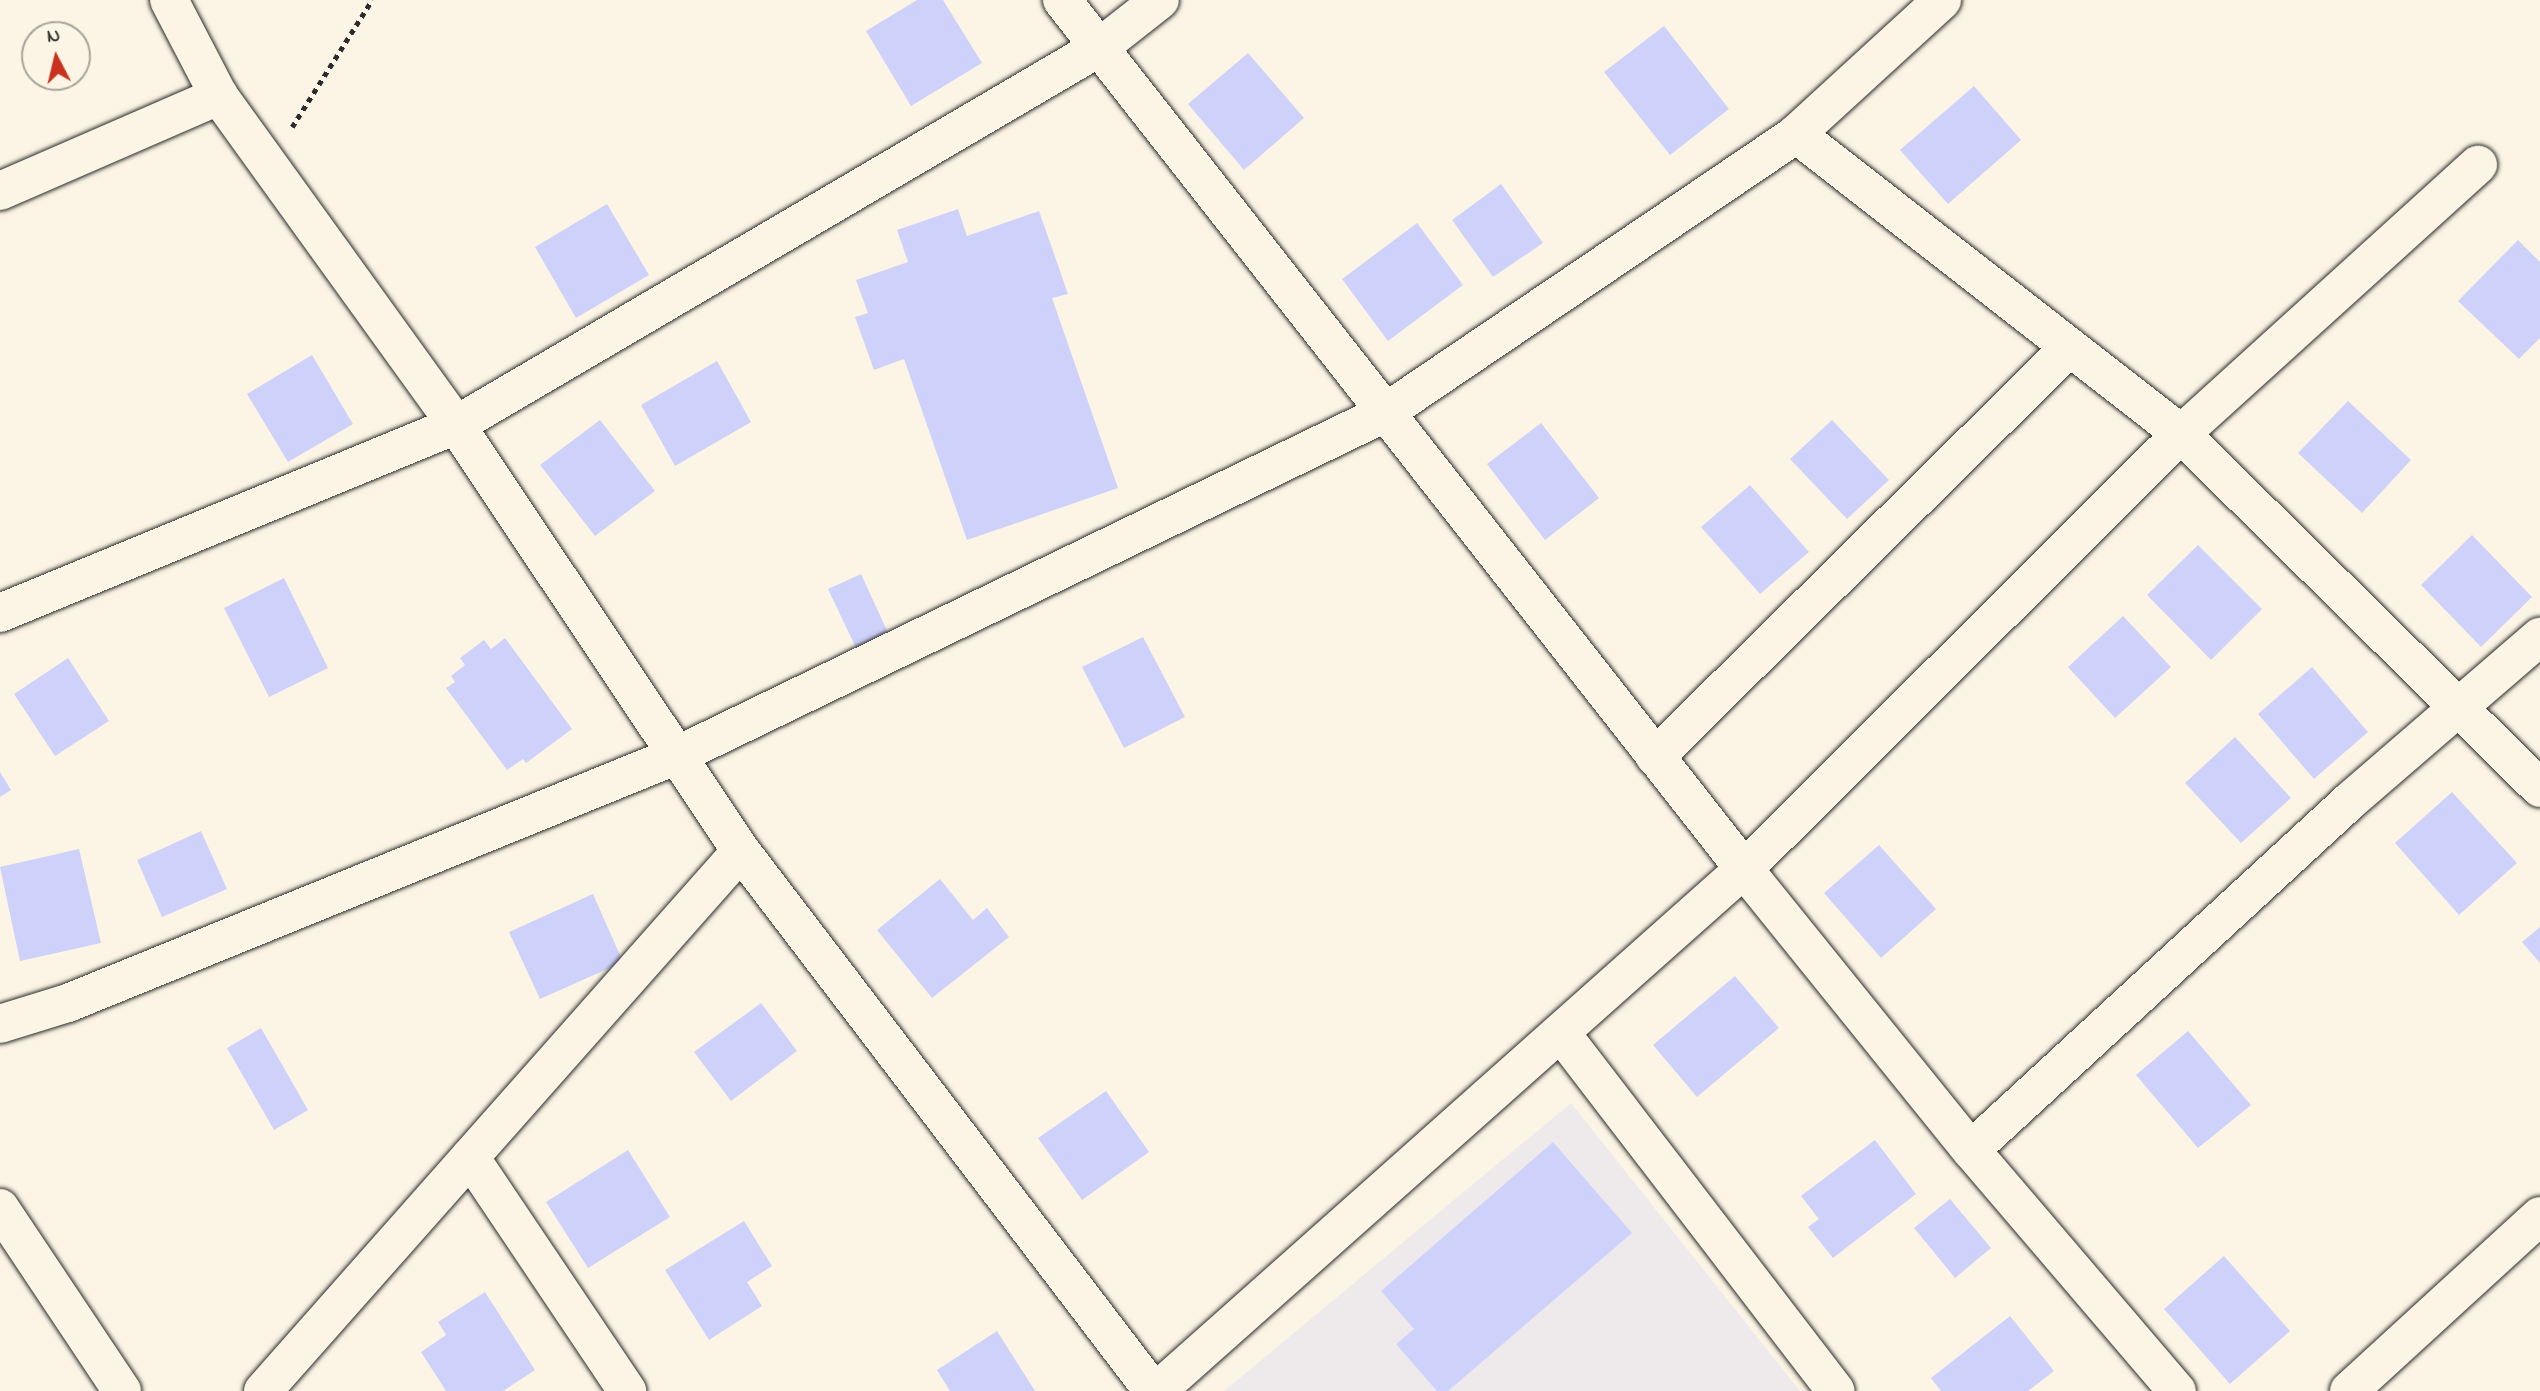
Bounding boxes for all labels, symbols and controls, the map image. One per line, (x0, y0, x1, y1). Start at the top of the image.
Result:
north arrow (21, 21, 91, 91)
text: N (46, 22, 62, 51)

